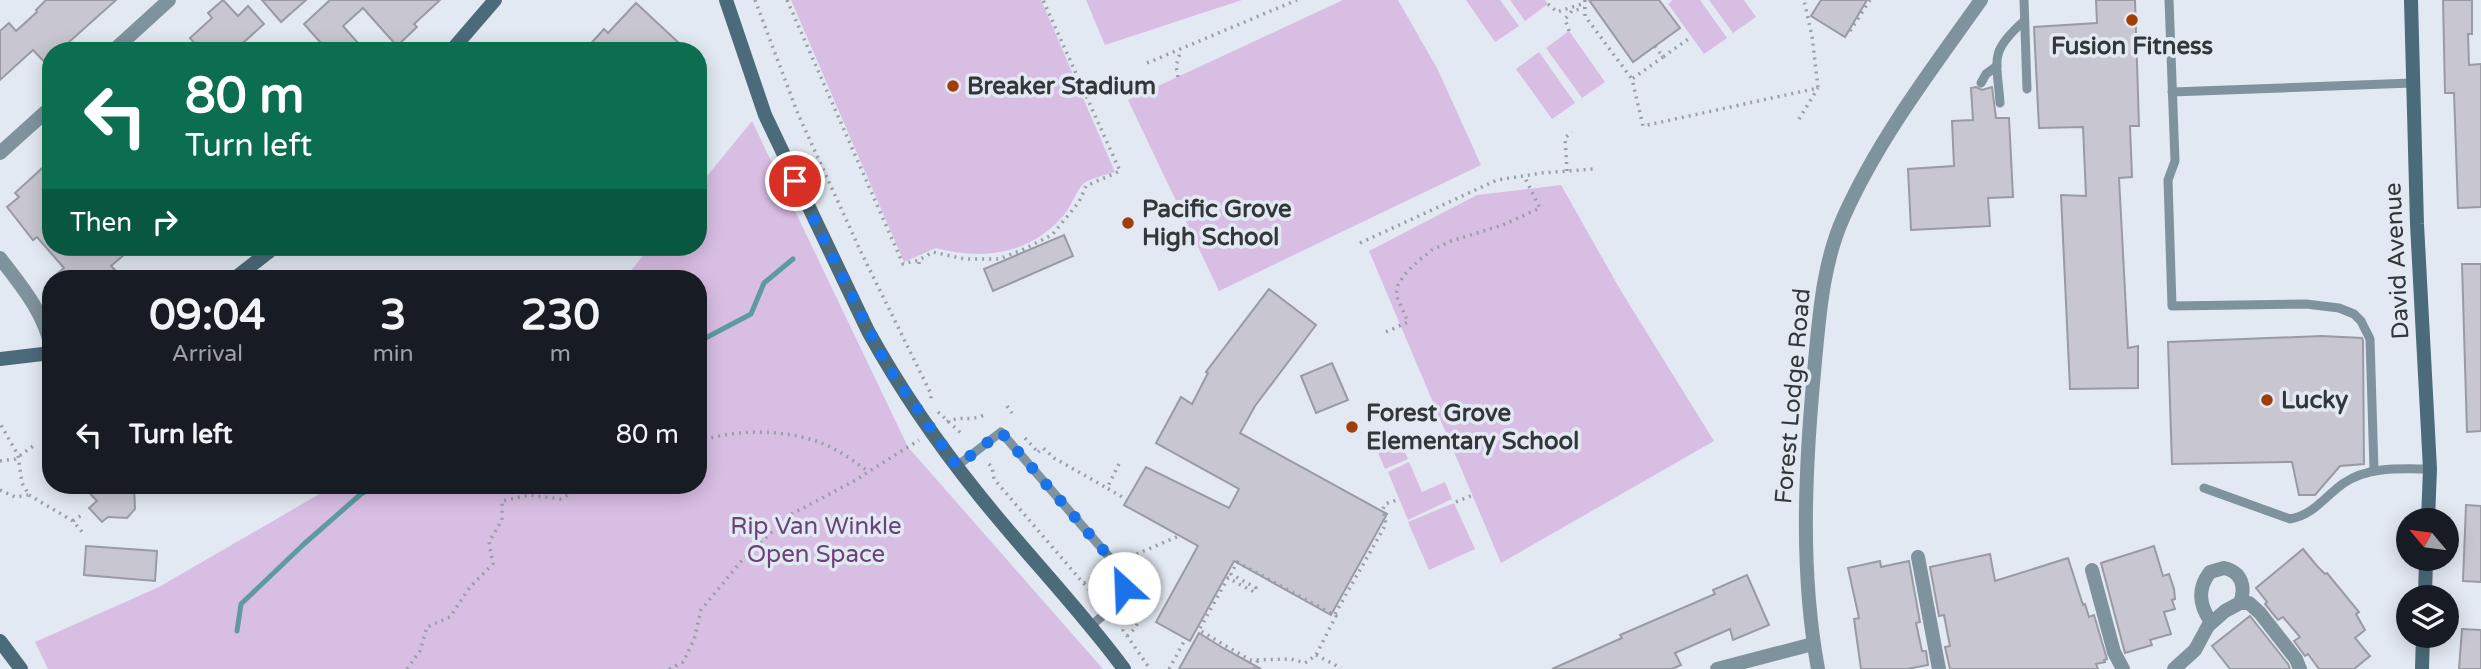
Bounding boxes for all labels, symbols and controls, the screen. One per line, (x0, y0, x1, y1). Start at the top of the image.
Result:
marker: Fusion Fitness (2124, 12, 2140, 28)
place label: Fusion Fitness (2051, 32, 2213, 61)
text: 80 m (185, 67, 304, 126)
icon: left (70, 70, 161, 161)
place label: Breaker Stadium (967, 72, 1156, 101)
marker: Breaker Stadium (945, 78, 961, 94)
text: Turn left (185, 127, 312, 165)
pin (765, 151, 825, 211)
icon: arrive (776, 162, 814, 200)
street label: David Avenue (2378, 182, 2416, 340)
place label: Pacific Grove High School (1142, 195, 1292, 252)
icon: right (146, 203, 184, 241)
text: Then (70, 207, 132, 238)
marker: Pacific Grove High School (1120, 215, 1136, 231)
street label: Forest Lodge Road (1769, 287, 1817, 505)
text: 09:04 (149, 290, 266, 341)
text: 3 (380, 290, 406, 341)
text: 230 (521, 290, 600, 341)
text: Arrival (172, 340, 243, 368)
text: min (373, 340, 414, 368)
text: m (550, 340, 571, 368)
place label: Lucky (2281, 386, 2348, 415)
marker: Lucky (2259, 392, 2275, 408)
place label: Forest Grove Elementary School (1366, 399, 1579, 456)
icon: left (70, 416, 108, 454)
text: Turn left (129, 419, 232, 450)
text: 80 m (616, 419, 679, 450)
marker: Forest Grove Elementary School (1344, 419, 1360, 435)
north arrow (2396, 508, 2459, 570)
map controls (2396, 508, 2459, 648)
park label: Rip Van Winkle Open Space (730, 512, 902, 569)
position arrow (1087, 551, 1161, 625)
button: layers (2396, 585, 2459, 648)

